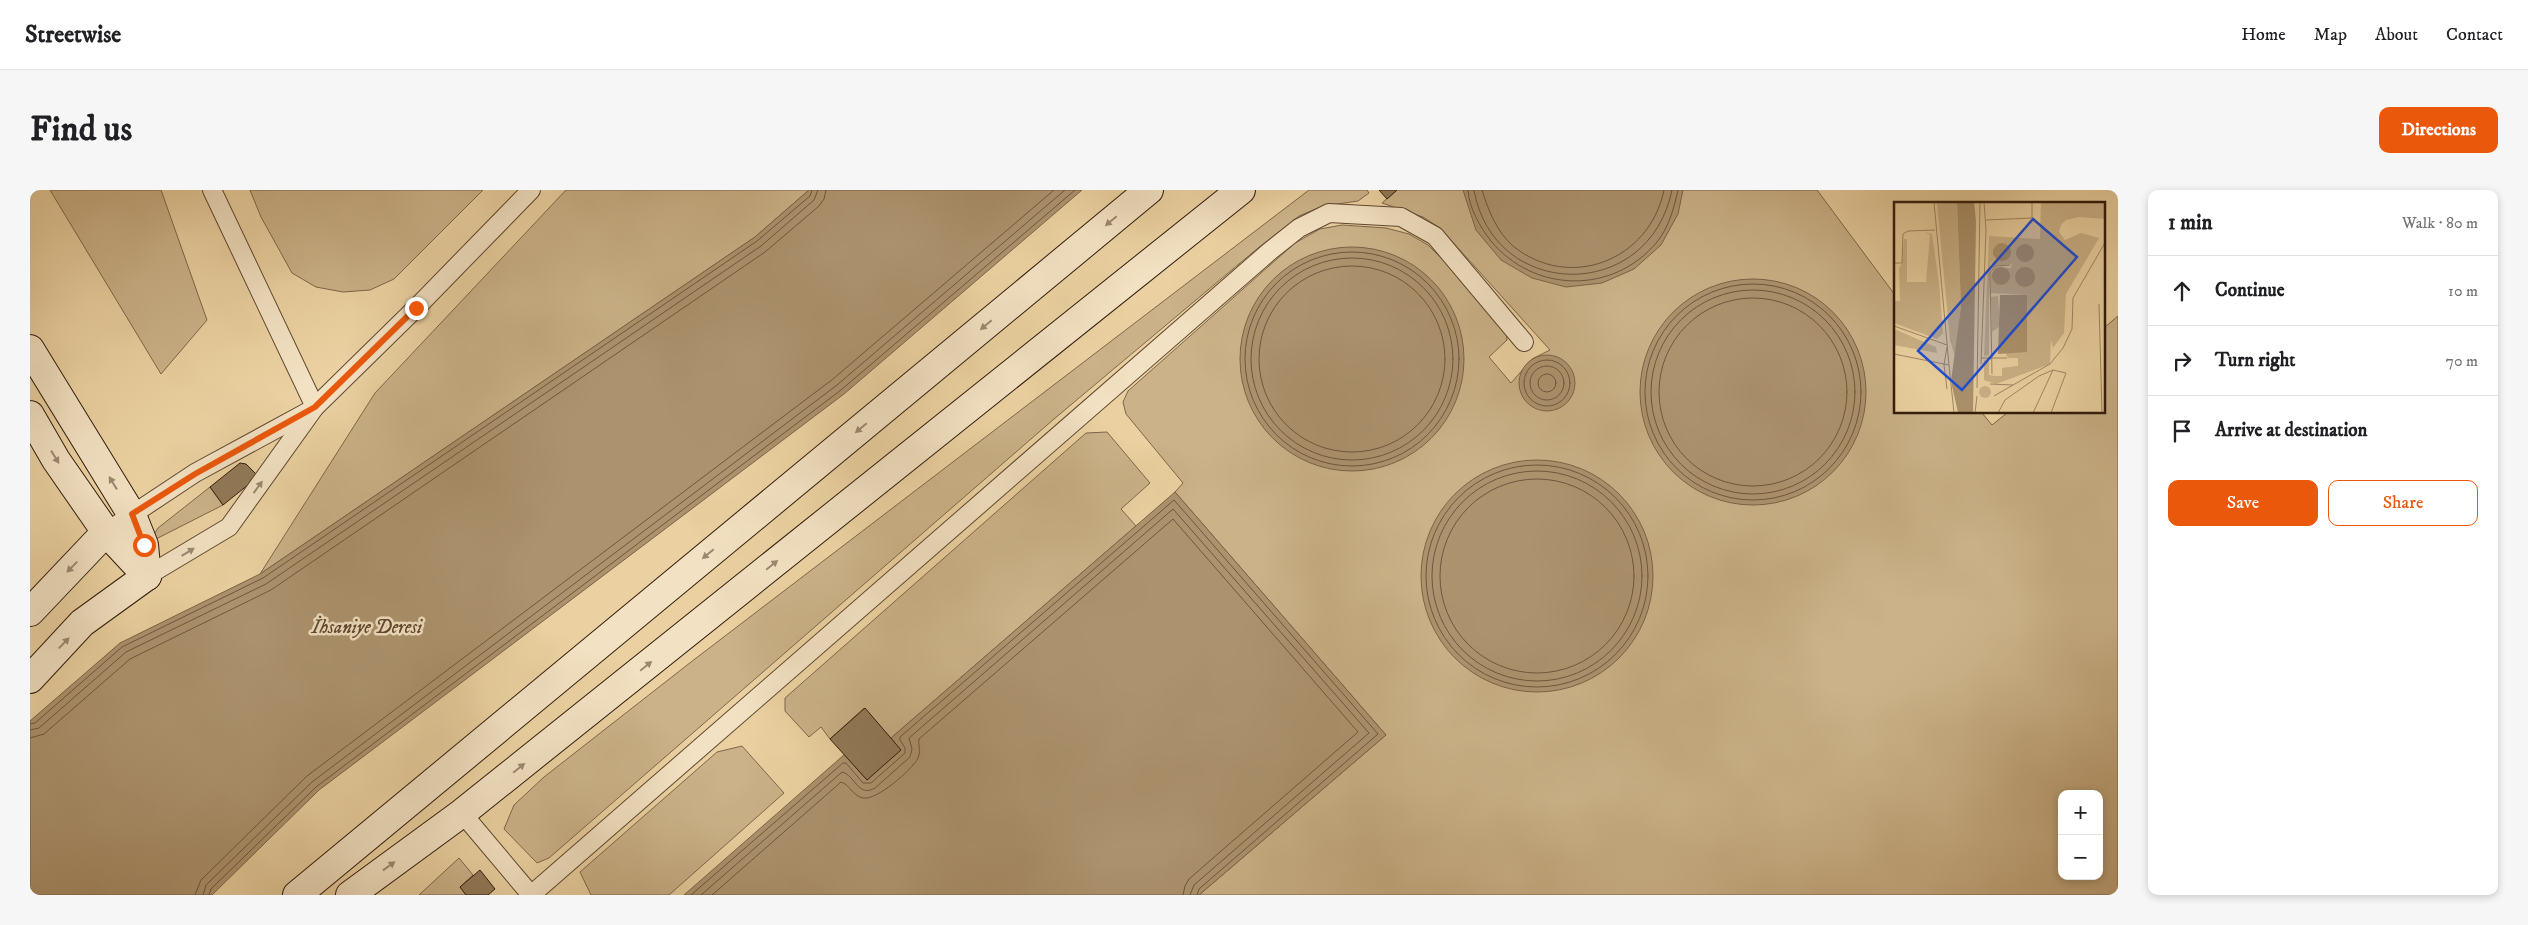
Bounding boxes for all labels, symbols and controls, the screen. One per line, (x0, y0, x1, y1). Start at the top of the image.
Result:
text: Streetwise (25, 20, 121, 50)
text: Home (2241, 24, 2286, 46)
text: Map (2314, 24, 2347, 46)
text: About (2375, 24, 2418, 46)
text: Contact (2446, 24, 2503, 46)
button: Directions (2379, 107, 2498, 153)
text: Find us (30, 108, 132, 152)
inset map (1894, 202, 2106, 414)
text: 1 min (2168, 210, 2212, 236)
text: Walk · 80 m (2402, 213, 2478, 233)
one-way arrow (1106, 215, 1118, 227)
icon: ahead (2168, 277, 2196, 305)
text: Continue (2215, 279, 2285, 302)
text: 10 m (2448, 281, 2478, 301)
route end (405, 297, 428, 320)
one-way arrow (980, 319, 993, 330)
icon: right (2168, 347, 2196, 375)
text: Turn right (2215, 349, 2295, 372)
text: 70 m (2446, 351, 2478, 371)
icon: arrive (2168, 417, 2196, 445)
text: Arrive at destination (2215, 419, 2367, 442)
one-way arrow (855, 422, 867, 434)
one-way arrow (50, 451, 59, 464)
one-way arrow (108, 477, 117, 490)
button: Save (2168, 480, 2318, 526)
button: Share (2328, 480, 2478, 526)
one-way arrow (252, 481, 263, 494)
route start (133, 534, 156, 557)
one-way arrow (181, 547, 194, 556)
one-way arrow (702, 548, 715, 559)
one-way arrow (766, 559, 779, 570)
one-way arrow (66, 561, 78, 573)
water label: İhsaniye Deresi (311, 615, 423, 639)
one-way arrow (58, 638, 70, 650)
one-way arrow (639, 661, 652, 672)
one-way arrow (512, 762, 525, 773)
map controls (2058, 790, 2103, 880)
button: + (2058, 790, 2103, 835)
button: − (2058, 835, 2103, 880)
one-way arrow (383, 861, 396, 871)

